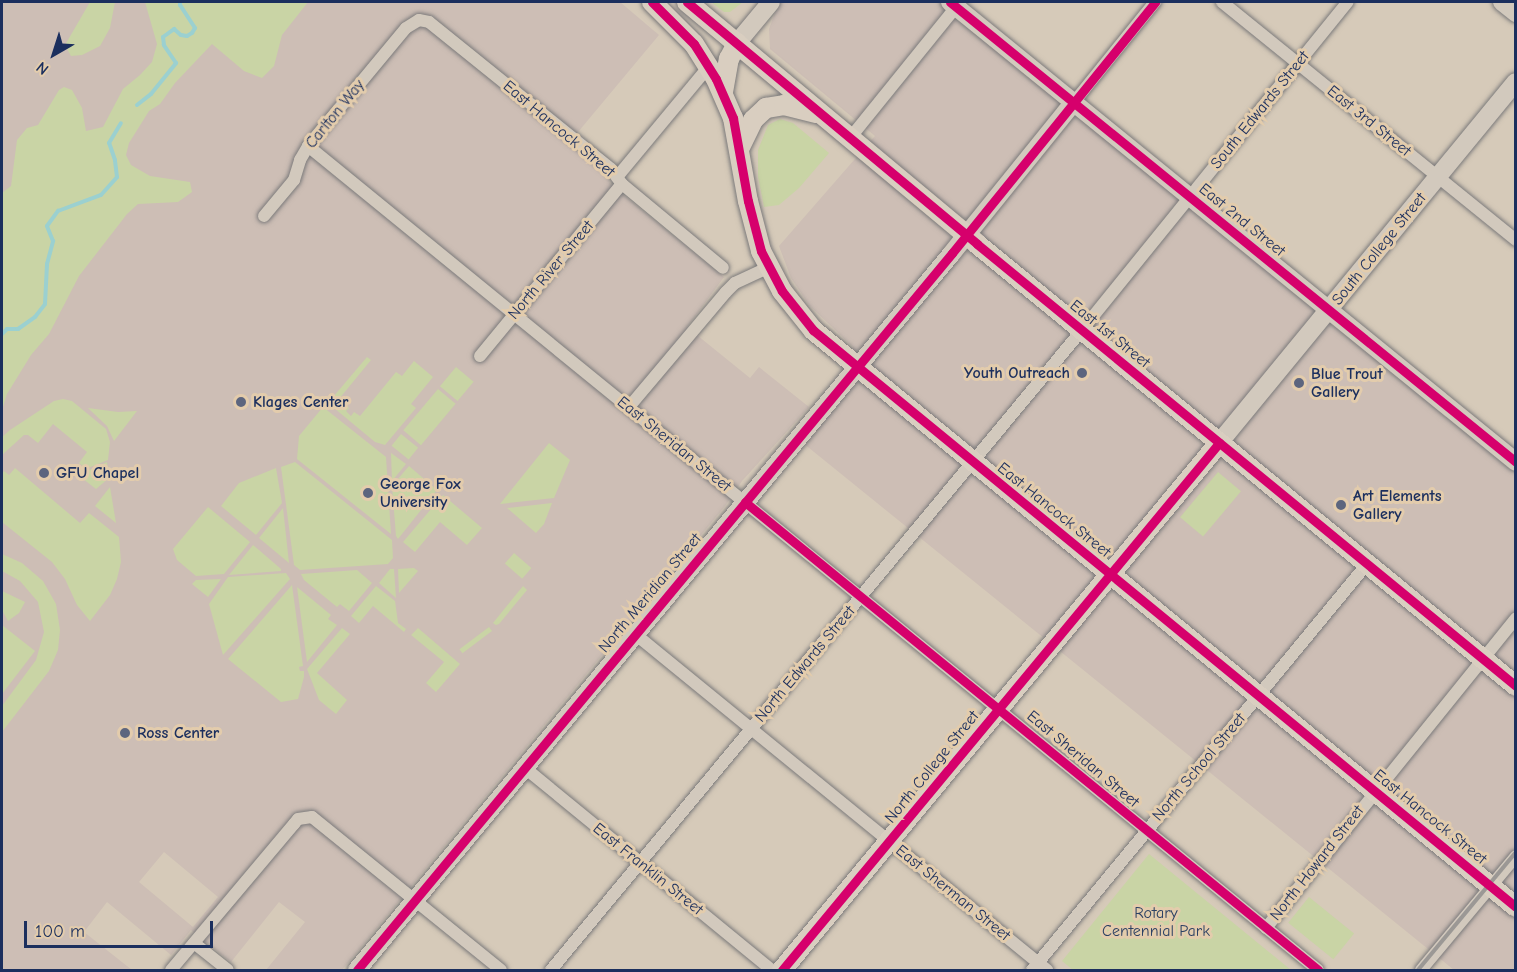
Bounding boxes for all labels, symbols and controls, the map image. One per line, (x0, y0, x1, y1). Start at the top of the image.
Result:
north arrow (24, 24, 84, 84)
street label: South Edwards Street (1207, 47, 1313, 173)
text: N (33, 58, 52, 78)
street label: Carlton Way (301, 76, 369, 152)
street label: East Hancock Street (499, 77, 619, 181)
street label: East 3rd Street (1323, 81, 1415, 161)
street label: East 2nd Street (1195, 179, 1289, 261)
street label: South College Street (1328, 189, 1430, 309)
street label: North River Street (504, 217, 598, 323)
street label: East 1st Street (1066, 296, 1154, 372)
place label: Youth Outreach (964, 363, 1070, 383)
place label: Blue Trout Gallery (1311, 364, 1383, 402)
marker: Youth Outreach (1075, 366, 1089, 380)
marker: Blue Trout Gallery (1292, 376, 1306, 390)
place label: Klages Center (253, 392, 348, 412)
street label: East Sheridan Street (613, 392, 735, 496)
marker: Klages Center (234, 395, 248, 409)
street label: East Hancock Street (993, 458, 1115, 562)
place label: GFU Chapel (56, 463, 139, 483)
marker: GFU Chapel (37, 466, 51, 480)
place label: George Fox University (380, 474, 461, 512)
marker: George Fox University (361, 486, 375, 500)
place label: Art Elements Gallery (1353, 486, 1442, 524)
marker: Art Elements Gallery (1334, 498, 1348, 512)
street label: North Meridian Street (594, 529, 706, 657)
street label: North Edwards Street (751, 602, 859, 726)
street label: East Sheridan Street (1023, 706, 1143, 812)
street label: North College Street (881, 707, 983, 827)
street label: North School Street (1148, 709, 1250, 825)
place label: Ross Center (137, 723, 219, 743)
marker: Ross Center (118, 726, 132, 740)
street label: East Hancock Street (1369, 765, 1491, 869)
street label: North Howard Street (1266, 802, 1368, 924)
street label: East Franklin Street (589, 819, 707, 919)
street label: East Sherman Street (892, 841, 1014, 945)
park label: Rotary Centennial Park (1102, 903, 1210, 941)
scale bar (27, 909, 216, 947)
text: 100 m (35, 921, 85, 942)

